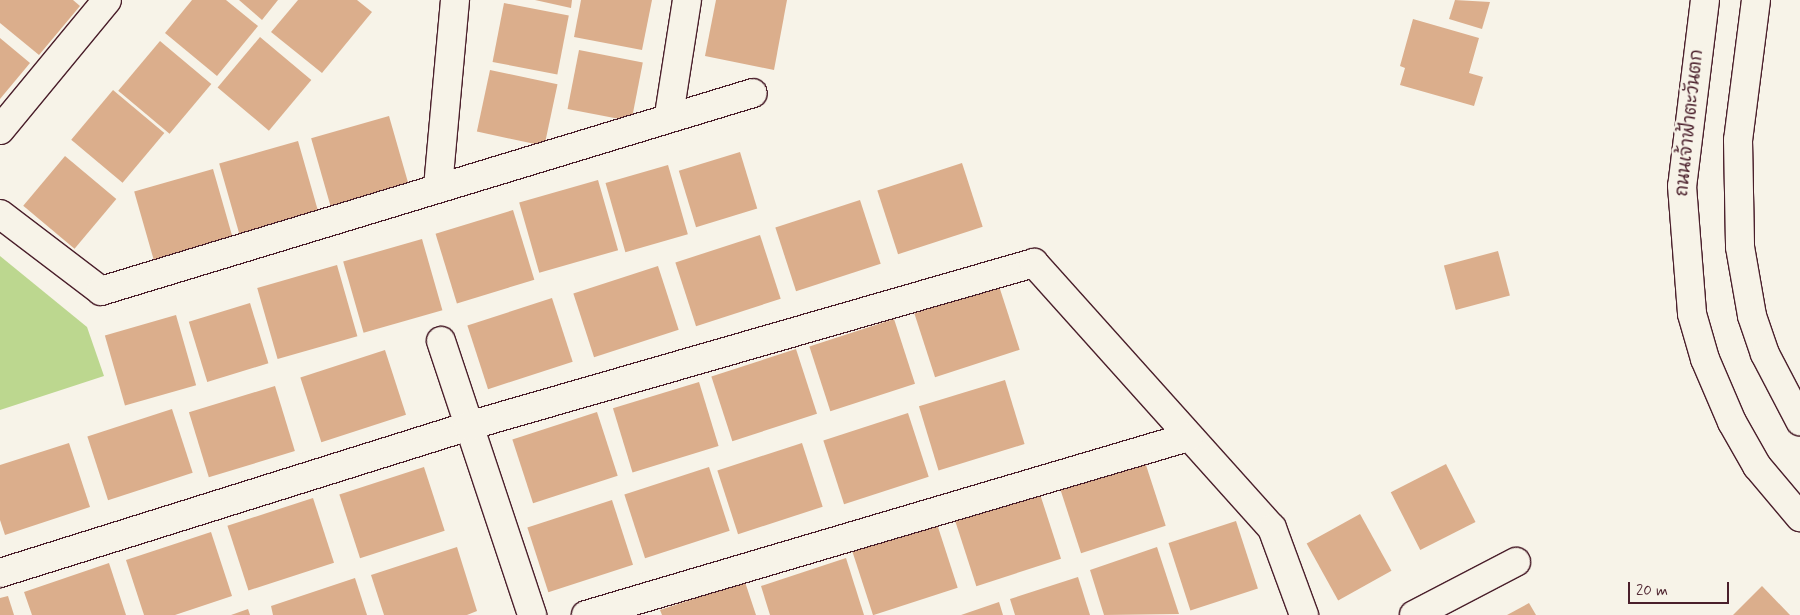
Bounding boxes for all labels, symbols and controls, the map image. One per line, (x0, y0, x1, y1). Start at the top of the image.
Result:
street label: ถนนเจ้าฟ้าตะวันตก (1672, 48, 1708, 198)
scale bar (1630, 572, 1731, 604)
text: 20 m (1636, 581, 1668, 601)

